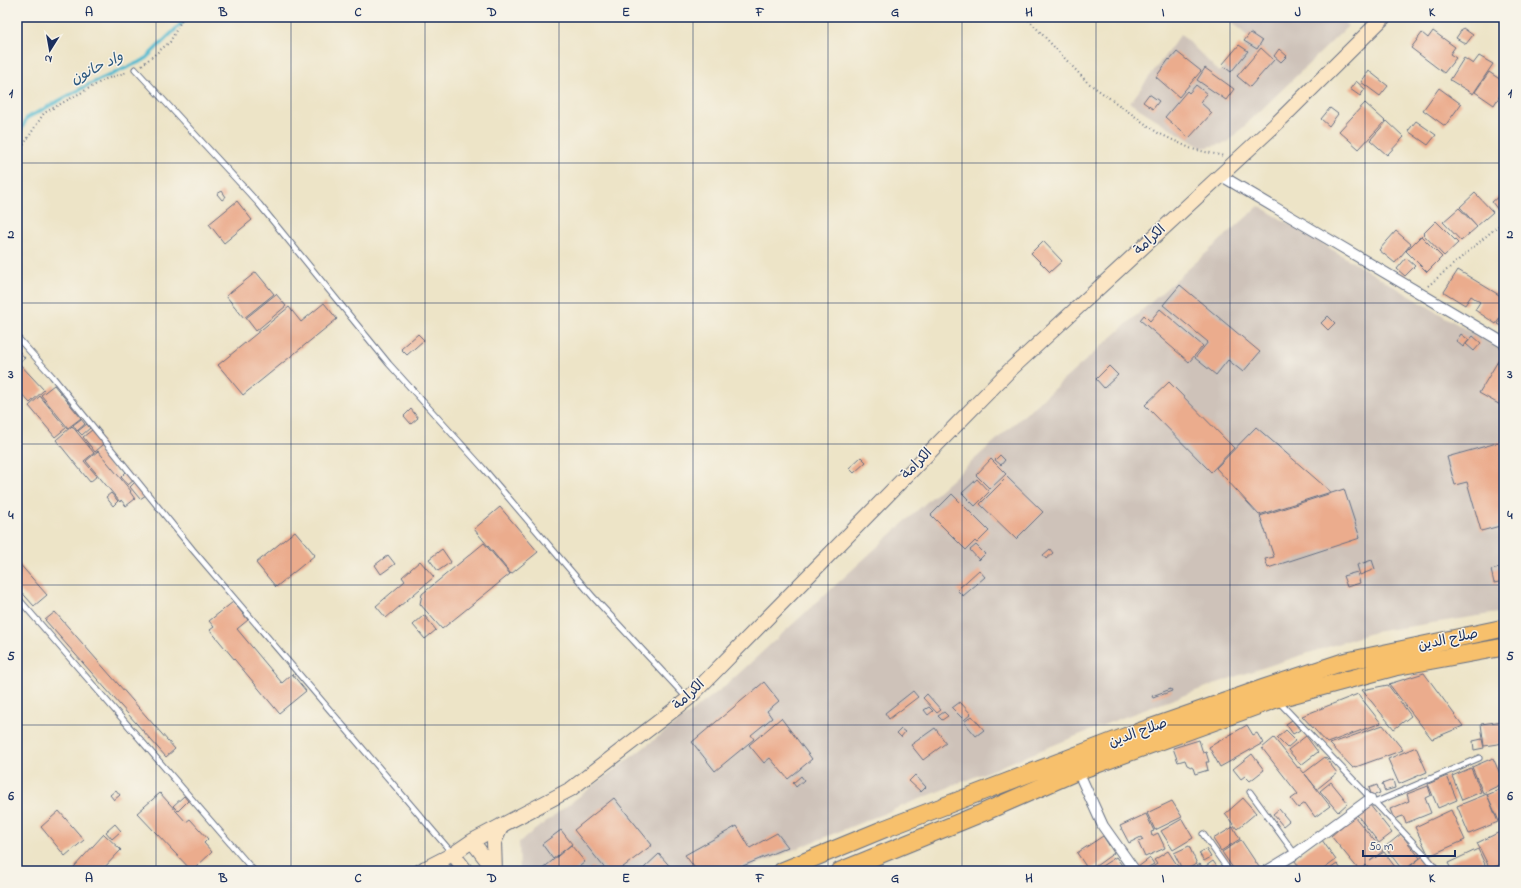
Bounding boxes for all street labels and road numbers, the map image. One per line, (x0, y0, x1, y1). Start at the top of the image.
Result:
street label: الكرامة (1129, 220, 1171, 260)
street label: الكرامة (897, 443, 937, 485)
street label: صلاح الدين (1416, 623, 1480, 657)
street label: الكرامة (668, 675, 710, 715)
street label: صلاح الدين (1106, 713, 1170, 753)

